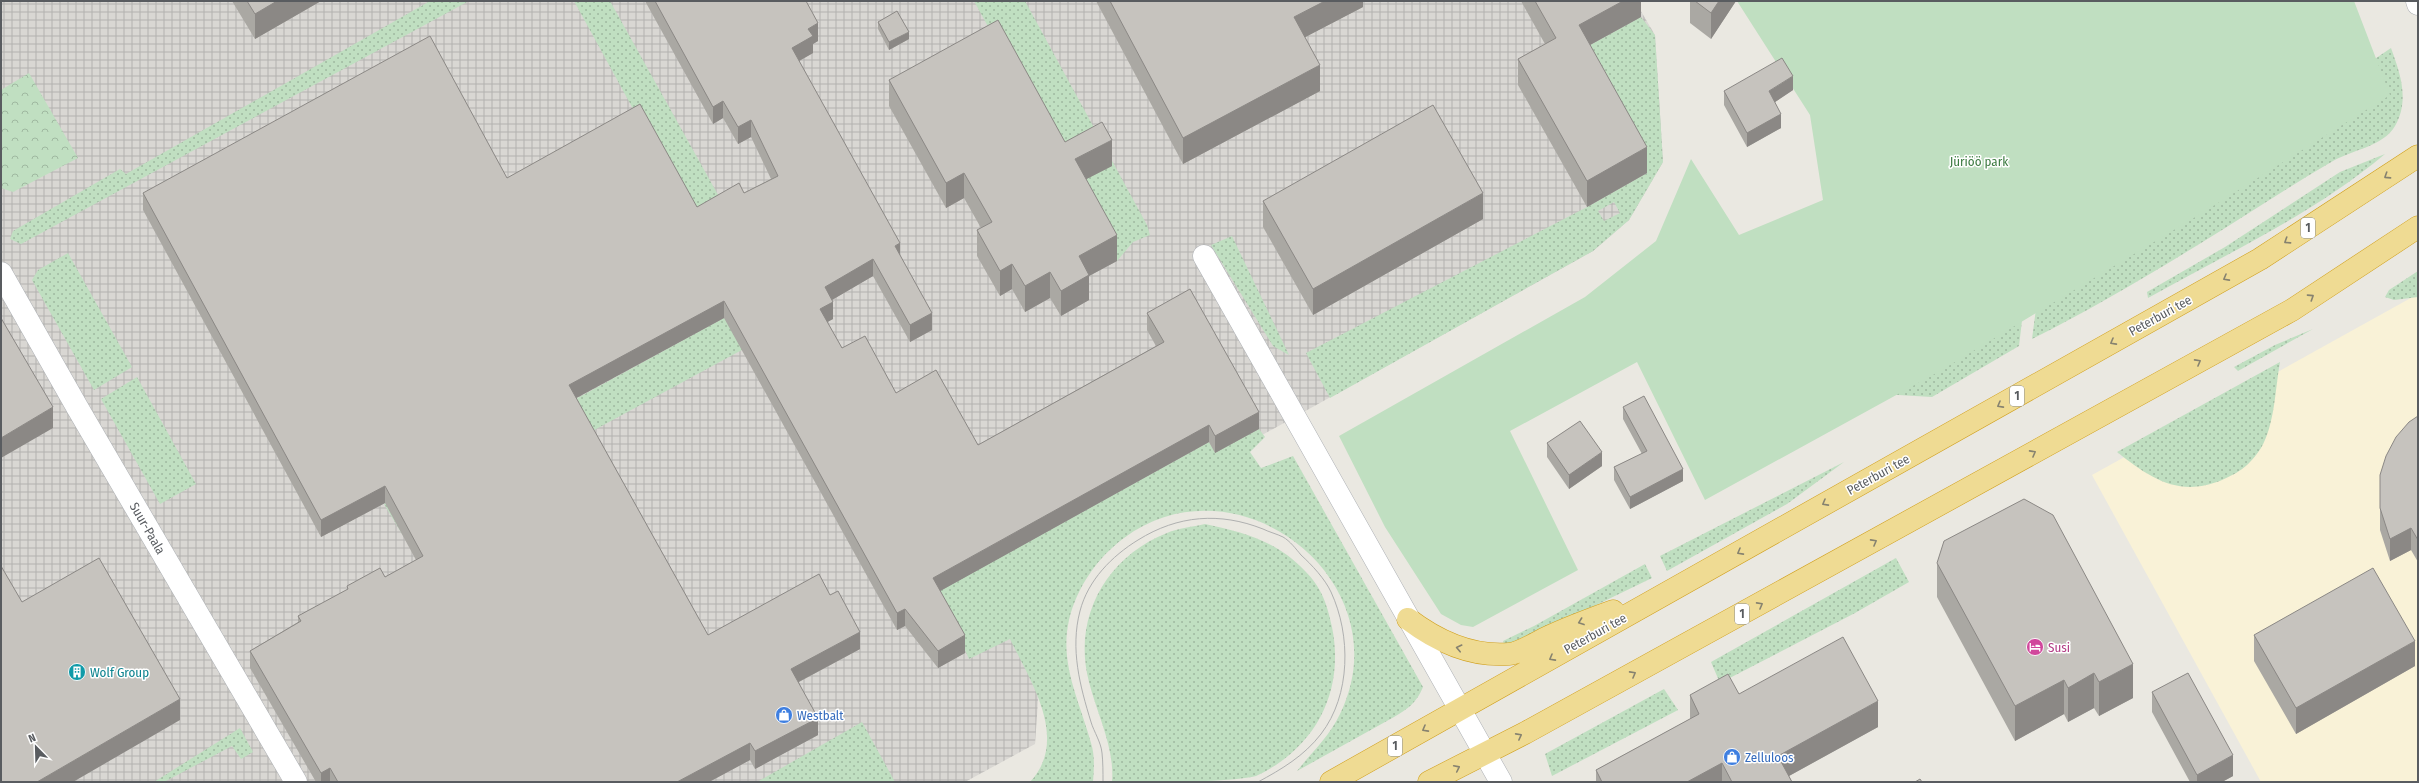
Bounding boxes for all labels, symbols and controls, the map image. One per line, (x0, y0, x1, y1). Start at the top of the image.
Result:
park label: Jüriöö park (1950, 154, 2009, 169)
one-way arrow (2384, 172, 2391, 179)
road number: 1 (2301, 218, 2315, 238)
one-way arrow (2284, 236, 2291, 244)
one-way arrow (2223, 273, 2230, 280)
street label: Peterburi tee (2126, 292, 2194, 339)
one-way arrow (2307, 294, 2314, 302)
one-way arrow (2110, 337, 2117, 344)
one-way arrow (2194, 360, 2201, 367)
road number: 1 (2010, 386, 2024, 406)
one-way arrow (1997, 401, 2004, 408)
street label: Peterburi tee (1844, 451, 1912, 498)
one-way arrow (2029, 451, 2036, 458)
one-way arrow (1822, 499, 1829, 506)
street label: Suur-Paala (127, 500, 168, 557)
one-way arrow (1869, 539, 1877, 547)
one-way arrow (1736, 547, 1744, 554)
one-way arrow (1755, 602, 1763, 609)
road number: 1 (1735, 604, 1749, 624)
street label: Peterburi tee (1561, 610, 1629, 657)
one-way arrow (1578, 618, 1585, 626)
hotel icon: Susi (2025, 637, 2045, 657)
place label: Susi (2048, 640, 2070, 655)
one-way arrow (1456, 644, 1462, 652)
one-way arrow (1549, 653, 1556, 660)
building icon: Wolf Group (67, 662, 87, 682)
place label: Wolf Group (90, 665, 149, 680)
one-way arrow (1629, 671, 1636, 678)
shop icon: Westbalt (774, 705, 794, 725)
place label: Westbalt (797, 708, 844, 723)
one-way arrow (1422, 725, 1429, 732)
north arrow (16, 727, 56, 767)
text: N (27, 731, 38, 746)
one-way arrow (1515, 734, 1522, 741)
road number: 1 (1388, 736, 1402, 756)
shop icon: Zelluloos (1722, 747, 1742, 767)
place label: Zelluloos (1745, 750, 1794, 765)
one-way arrow (1453, 765, 1460, 773)

